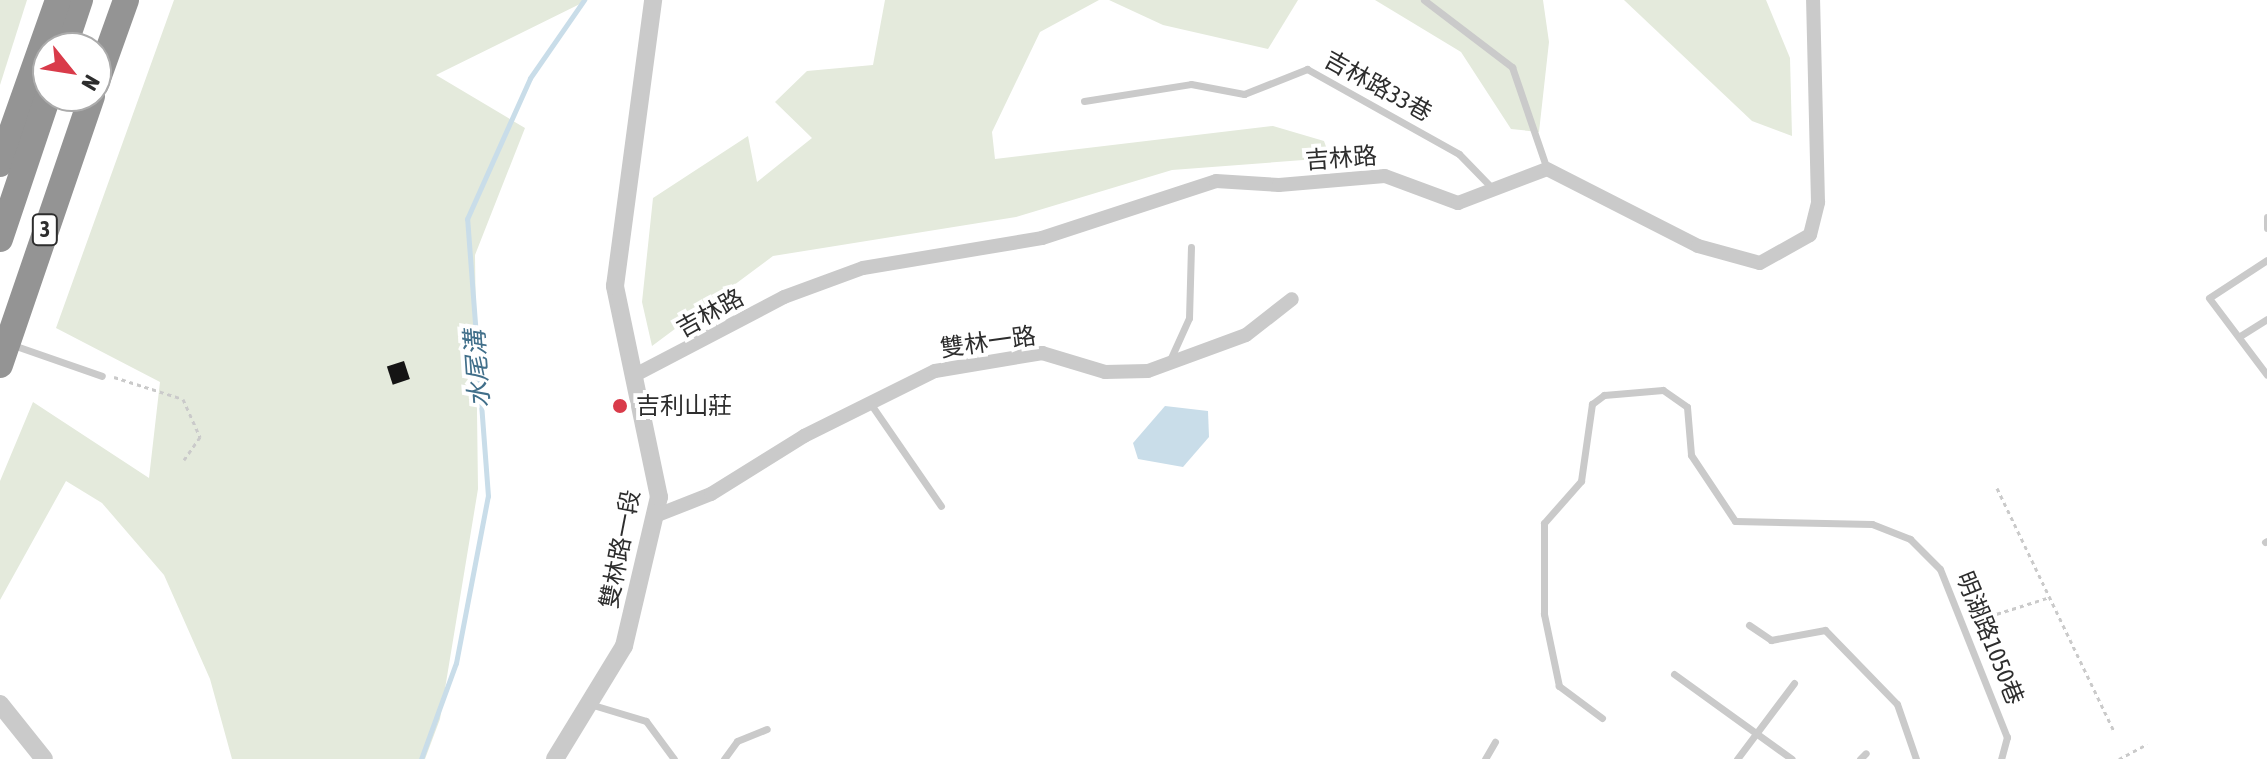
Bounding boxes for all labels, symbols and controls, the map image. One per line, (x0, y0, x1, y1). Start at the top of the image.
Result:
north arrow (32, 32, 112, 112)
street label: 吉林路33巷 (1319, 45, 1437, 127)
text: N (77, 71, 106, 95)
street label: 吉林路 (1304, 141, 1378, 175)
road number: 3 (31, 212, 59, 248)
street label: 吉林路 (672, 283, 748, 343)
street label: 雙林一路 (938, 321, 1038, 363)
water label: 水尾溝 (460, 329, 496, 409)
place label: 吉利山莊 (636, 392, 732, 420)
marker: 吉利山莊 (611, 397, 629, 415)
street label: 雙林路一段 (594, 487, 646, 611)
street label: 明湖路1050巷 (1950, 567, 2030, 709)

